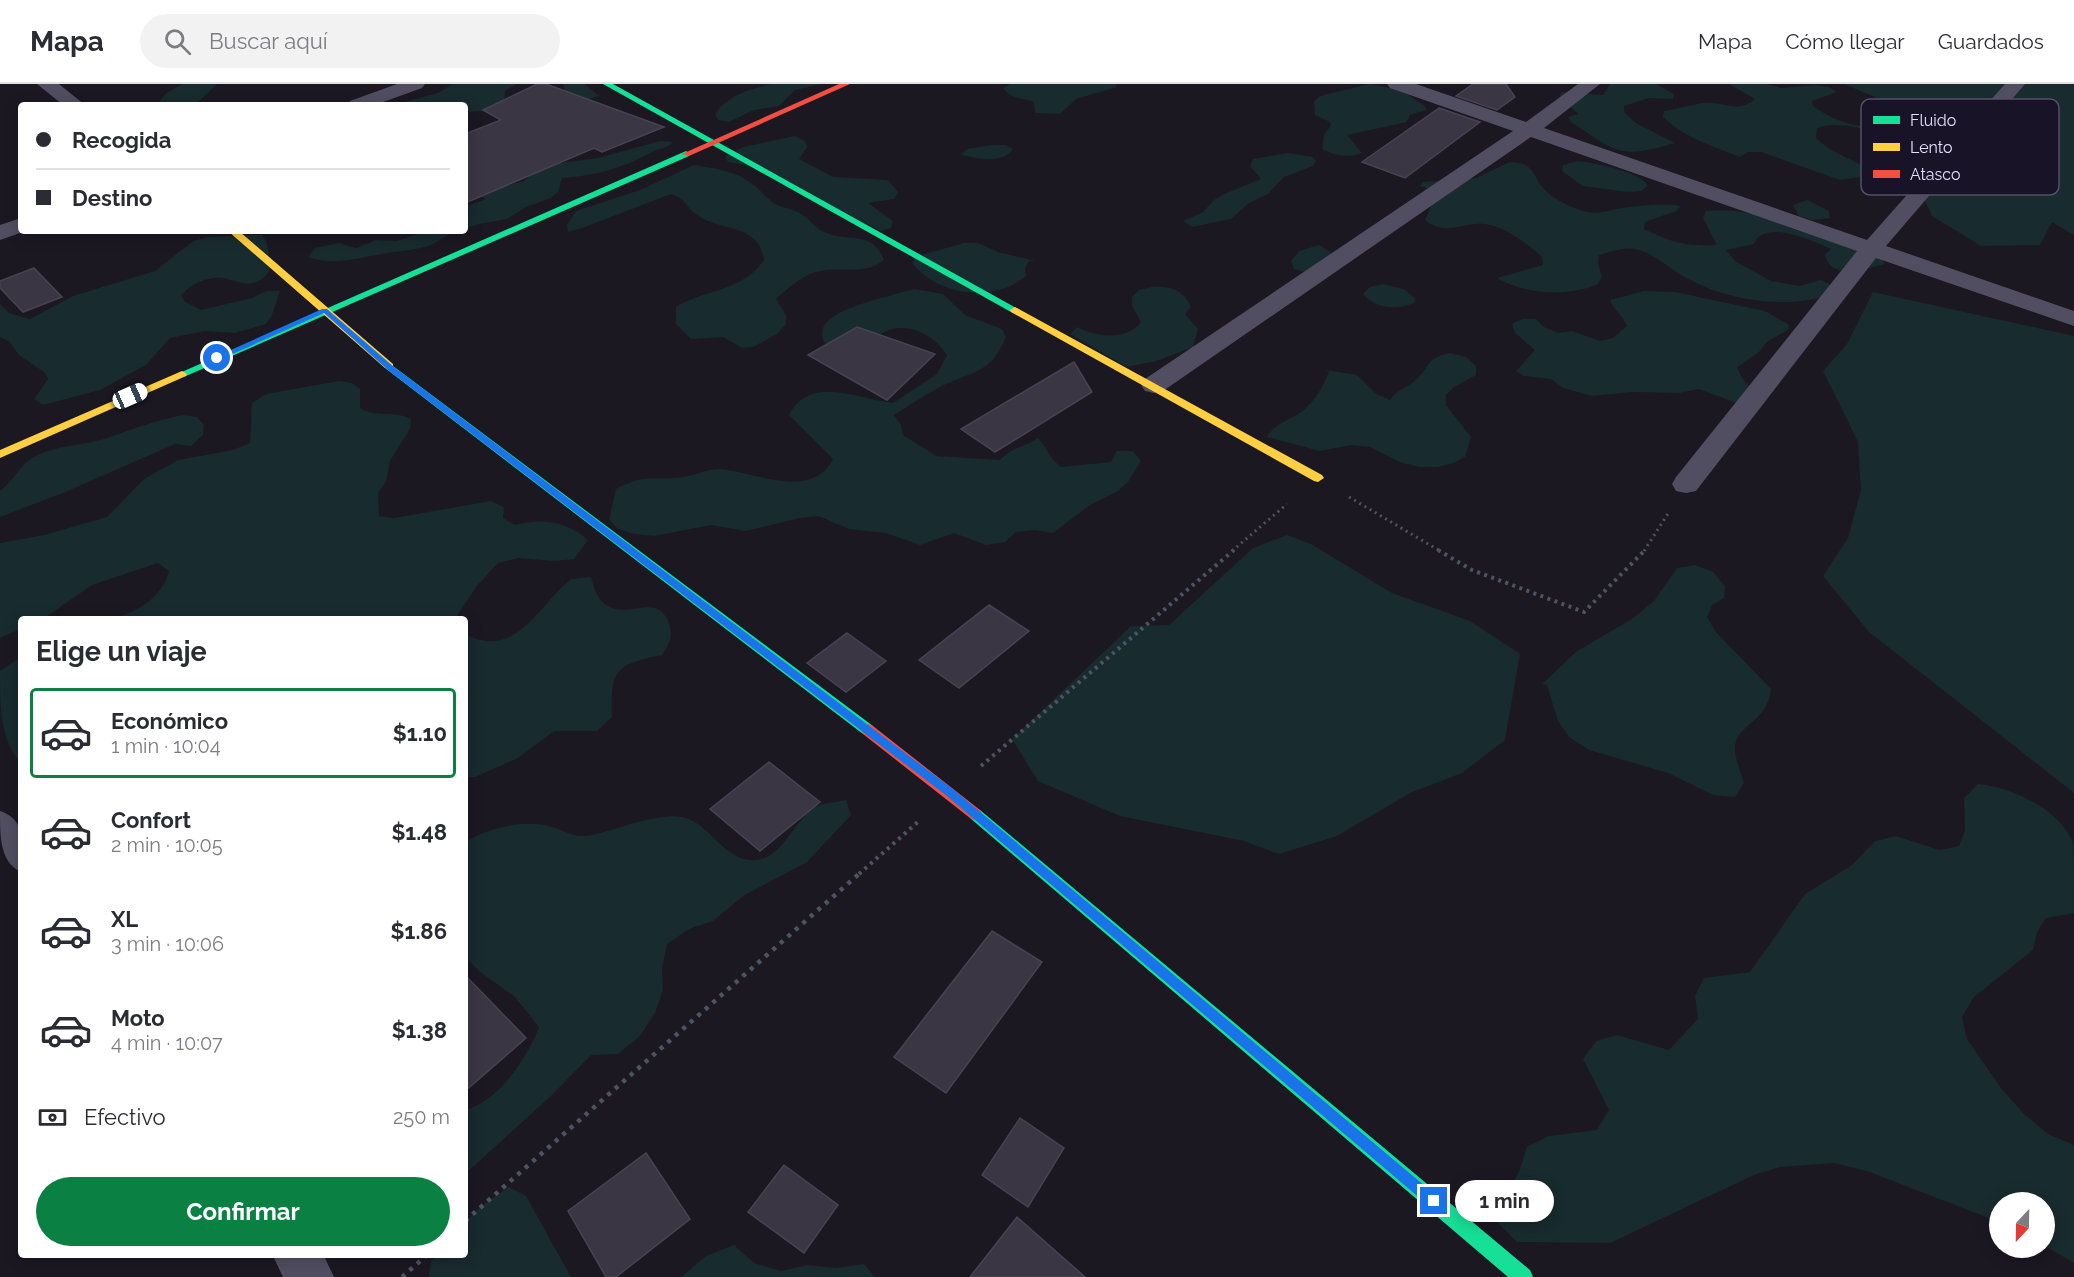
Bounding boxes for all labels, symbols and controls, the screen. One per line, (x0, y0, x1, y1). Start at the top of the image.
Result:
search box (140, 14, 560, 68)
text: Mapa (30, 25, 104, 58)
icon: search (161, 25, 194, 58)
text: Buscar aquí (209, 28, 328, 54)
text: Mapa (1698, 29, 1752, 54)
text: Cómo llegar (1785, 29, 1905, 54)
text: Guardados (1938, 29, 2044, 54)
legend (1861, 99, 2059, 195)
text: Fluido (1910, 111, 1956, 130)
text: Recogida (72, 127, 171, 153)
text: Lento (1910, 138, 1953, 157)
text: Atasco (1910, 165, 1961, 184)
text: Destino (72, 185, 152, 211)
route start (203, 344, 230, 371)
car (110, 380, 150, 412)
text: Elige un viaje (36, 636, 207, 667)
icon: car (39, 706, 93, 760)
text: Económico (111, 708, 228, 734)
text: $1.10 (393, 720, 447, 746)
text: 1 min · 10:04 (111, 734, 221, 758)
icon: car (39, 805, 93, 859)
text: Confort (111, 807, 191, 833)
text: $1.48 (391, 819, 447, 845)
text: 2 min · 10:05 (111, 833, 223, 857)
icon: car (39, 904, 93, 958)
text: XL (111, 906, 138, 932)
text: $1.86 (391, 918, 447, 944)
text: 3 min · 10:06 (111, 932, 224, 956)
icon: car (39, 1003, 93, 1057)
text: Moto (111, 1005, 165, 1031)
text: $1.38 (392, 1017, 447, 1043)
text: 4 min · 10:07 (111, 1031, 223, 1055)
icon: cash (36, 1101, 69, 1134)
text: Efectivo (84, 1104, 166, 1130)
text: 250 m (393, 1105, 450, 1129)
button: Confirmar (36, 1177, 450, 1246)
callout: 1 min (1455, 1180, 1554, 1222)
route end (1420, 1187, 1447, 1214)
text: 1 min (1479, 1189, 1530, 1213)
north arrow (1989, 1192, 2055, 1258)
map controls (1989, 1192, 2055, 1258)

